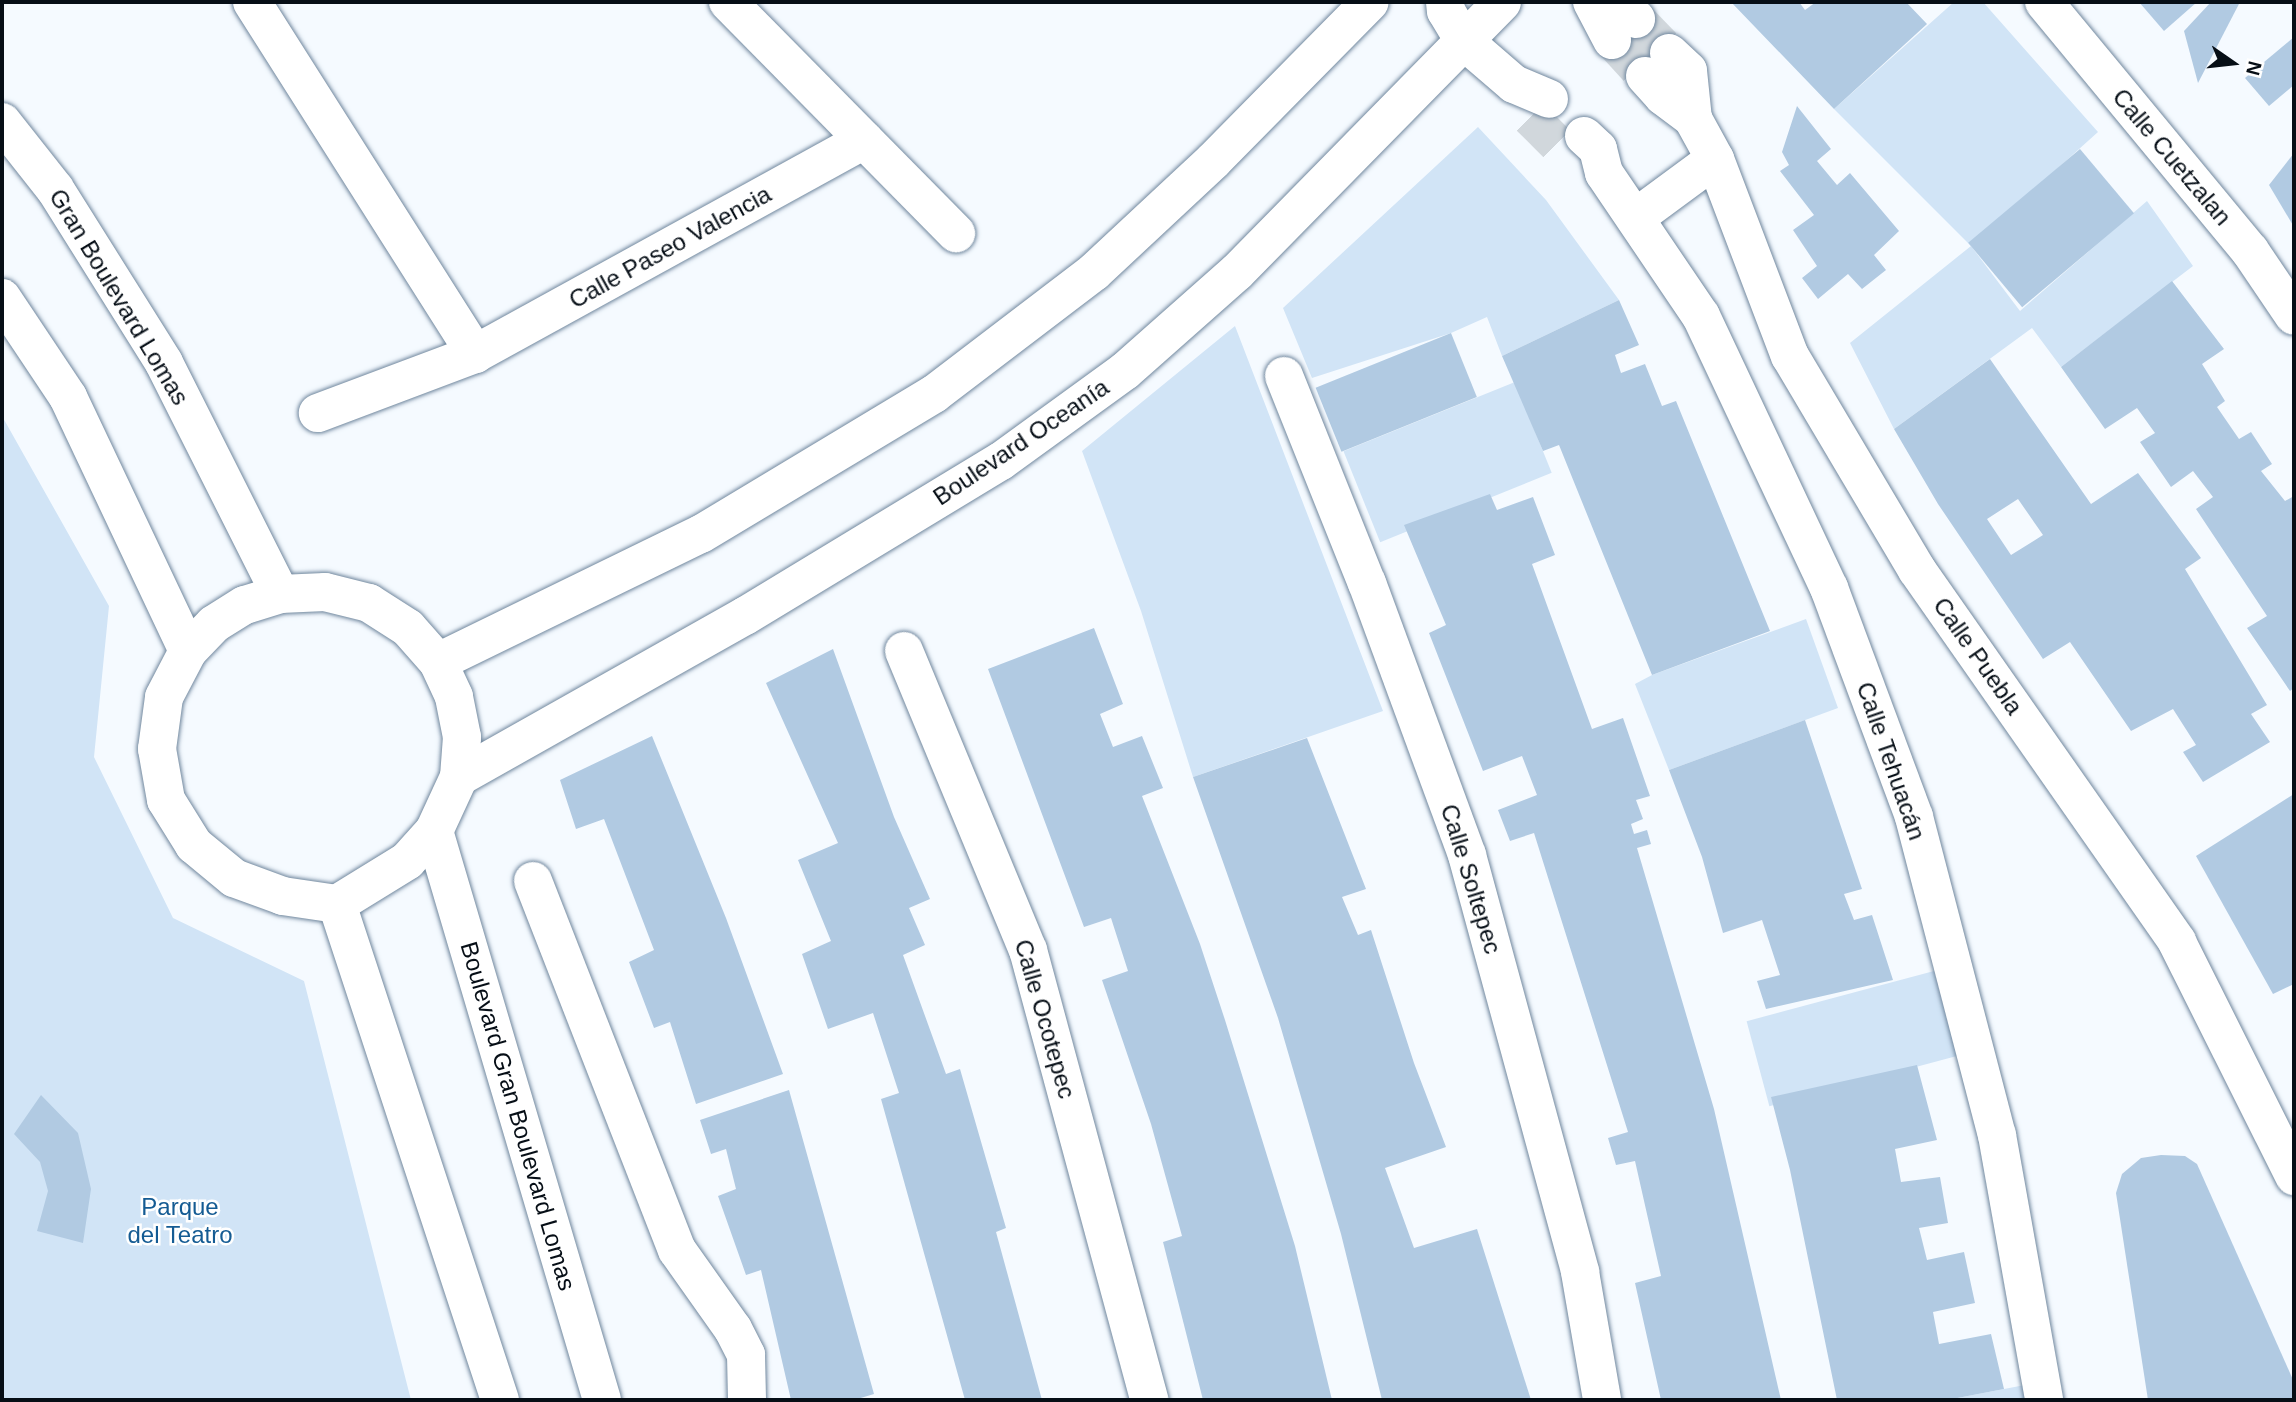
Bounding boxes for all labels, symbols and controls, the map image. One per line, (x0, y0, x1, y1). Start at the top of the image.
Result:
north arrow (2198, 28, 2268, 98)
text: N (2242, 59, 2266, 77)
street label: Calle Cuetzalan (2107, 83, 2237, 231)
street label: Calle Paseo Valencia (564, 180, 776, 314)
street label: Gran Boulevard Lomas (43, 184, 195, 410)
street label: Boulevard Oceanía (928, 373, 1114, 511)
street label: Calle Puebla (1927, 592, 2029, 720)
street label: Calle Tehuacán (1850, 678, 1932, 844)
street label: Calle Soltepec (1435, 801, 1507, 957)
street label: Calle Ocotepec (1009, 936, 1081, 1102)
street label: Boulevard Gran Boulevard Lomas (454, 938, 582, 1294)
park label: Parque del Teatro (127, 1193, 233, 1249)

